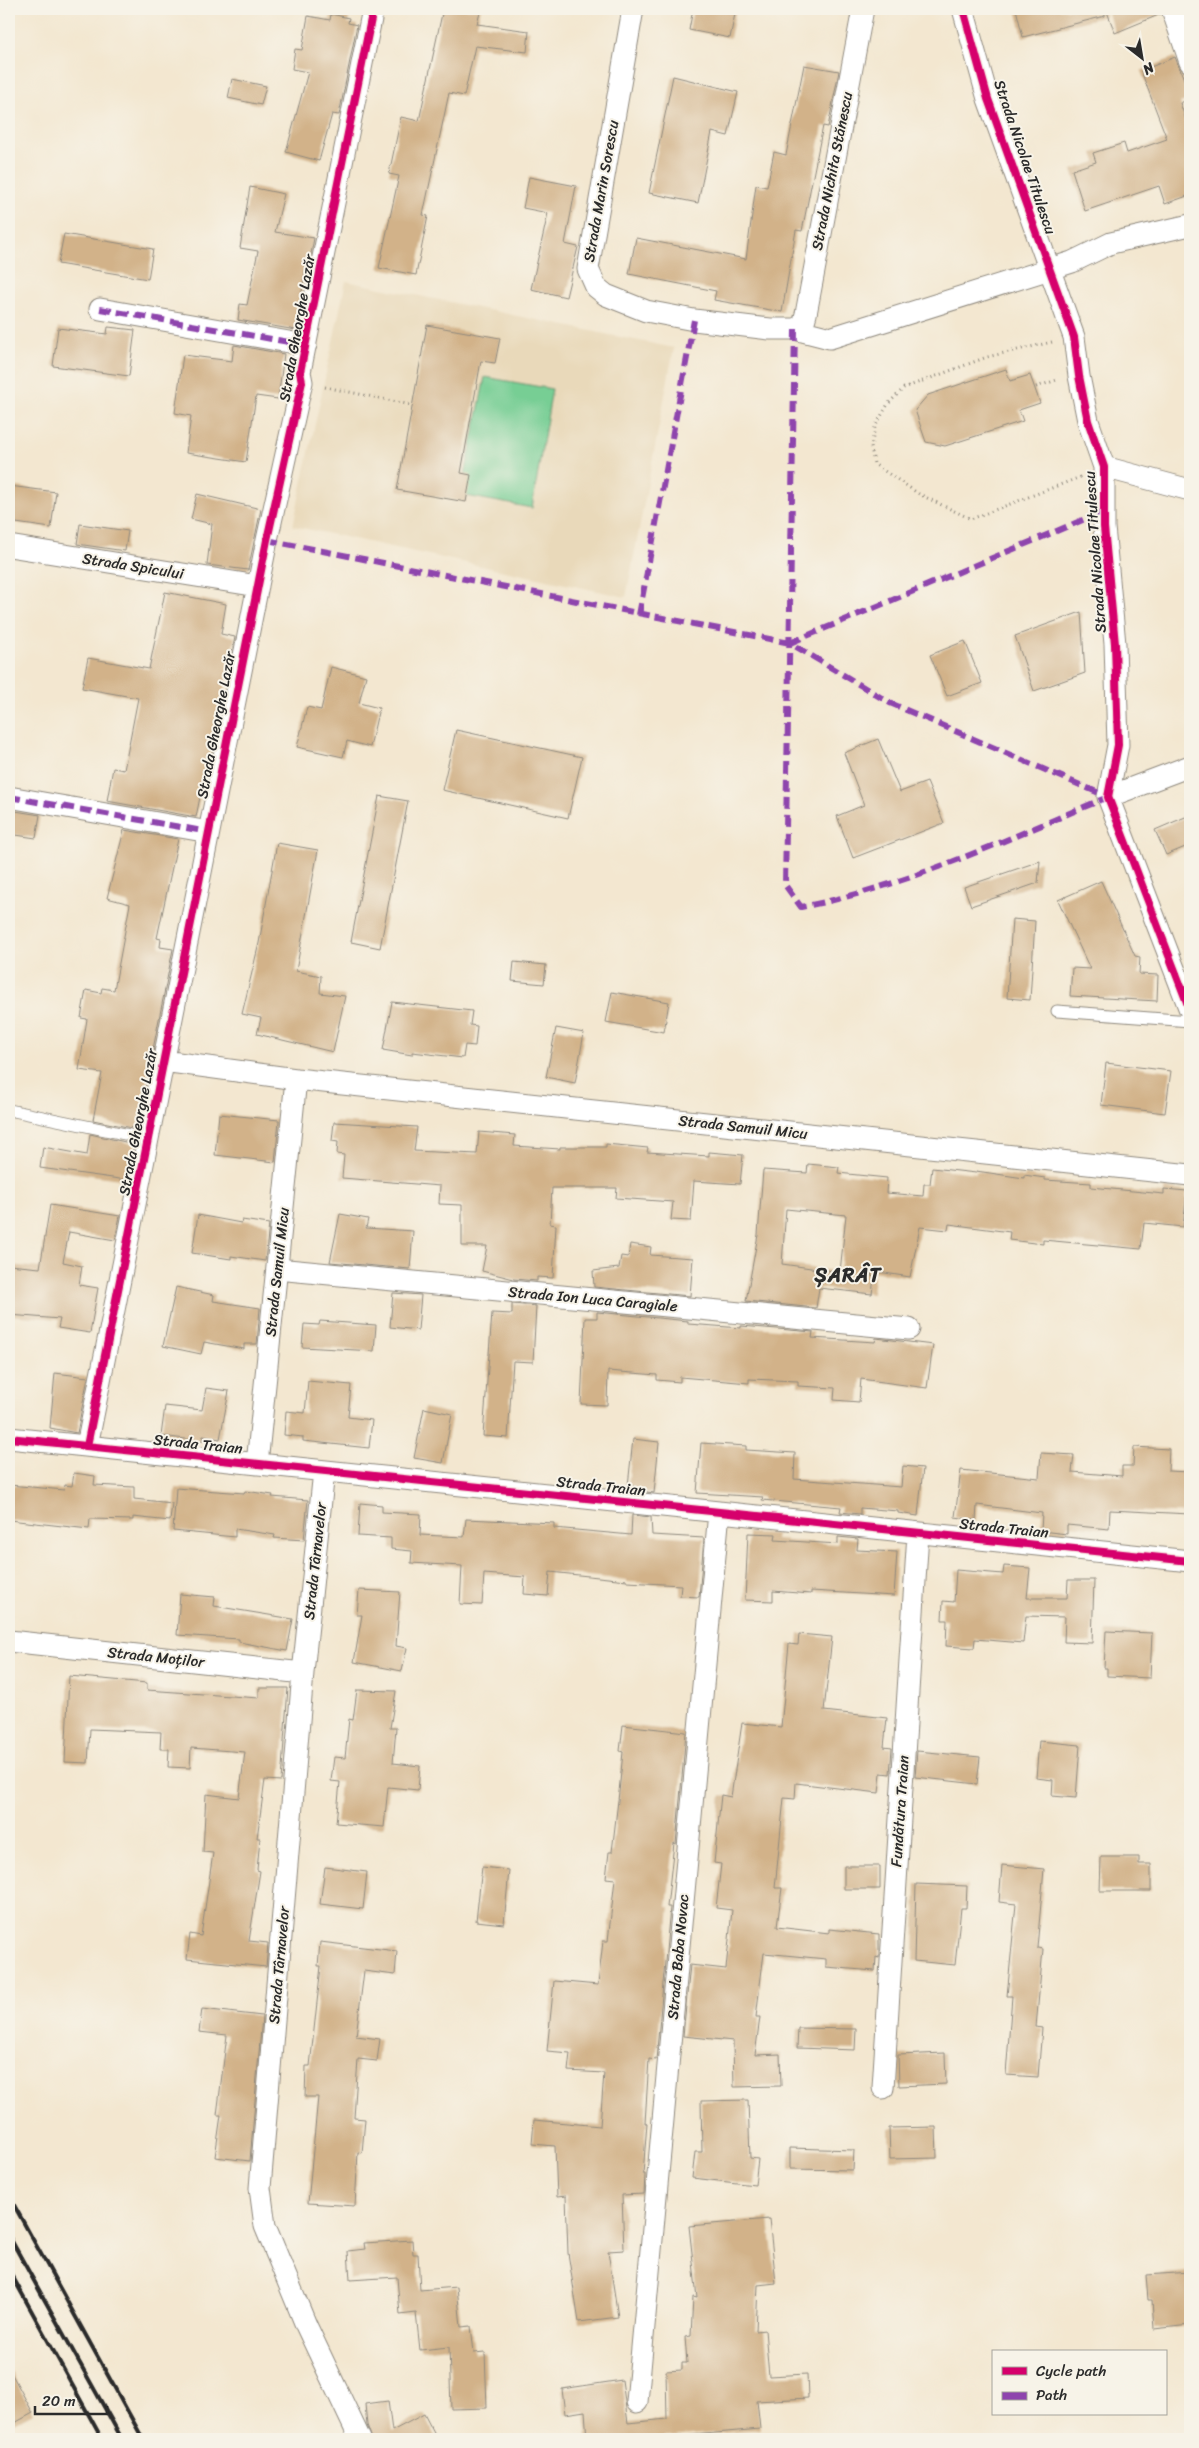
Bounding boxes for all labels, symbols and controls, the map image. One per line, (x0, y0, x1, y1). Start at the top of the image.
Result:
north arrow (1116, 32, 1166, 82)
text: N (1138, 55, 1160, 82)
street label: Strada Nicolae Titulescu (986, 76, 1064, 238)
street label: Strada Nichita Stănescu (804, 90, 860, 252)
street label: Strada Marin Sorescu (576, 118, 626, 264)
street label: Strada Gheorghe Lazăr (271, 251, 323, 404)
street label: Strada Nicolae Titulescu (1076, 470, 1114, 634)
street label: Strada Spicului (80, 545, 186, 587)
street label: Strada Gheorghe Lazăr (189, 648, 243, 801)
street label: Strada Gheorghe Lazăr (111, 1045, 165, 1198)
street label: Strada Samuil Micu (677, 1107, 809, 1147)
street label: Strada Samuil Micu (257, 1206, 297, 1338)
district label: ȘARÂT (813, 1258, 882, 1293)
street label: Strada Ion Luca Caragiale (507, 1279, 679, 1319)
street label: Strada Traian (152, 1426, 244, 1462)
street label: Strada Traian (555, 1468, 647, 1504)
street label: Strada Târnavelor (296, 1500, 334, 1621)
street label: Strada Traian (958, 1510, 1050, 1546)
street label: Strada Moților (106, 1639, 207, 1675)
street label: Fundătura Traian (883, 1754, 917, 1868)
street label: Strada Baba Novac (660, 1893, 696, 2021)
street label: Strada Târnavelor (261, 1904, 297, 2025)
legend (992, 2350, 1166, 2416)
text: Cycle path (1036, 2358, 1107, 2384)
text: Path (1036, 2382, 1067, 2408)
scale bar (35, 2383, 108, 2415)
text: 20 m (42, 2388, 76, 2414)

